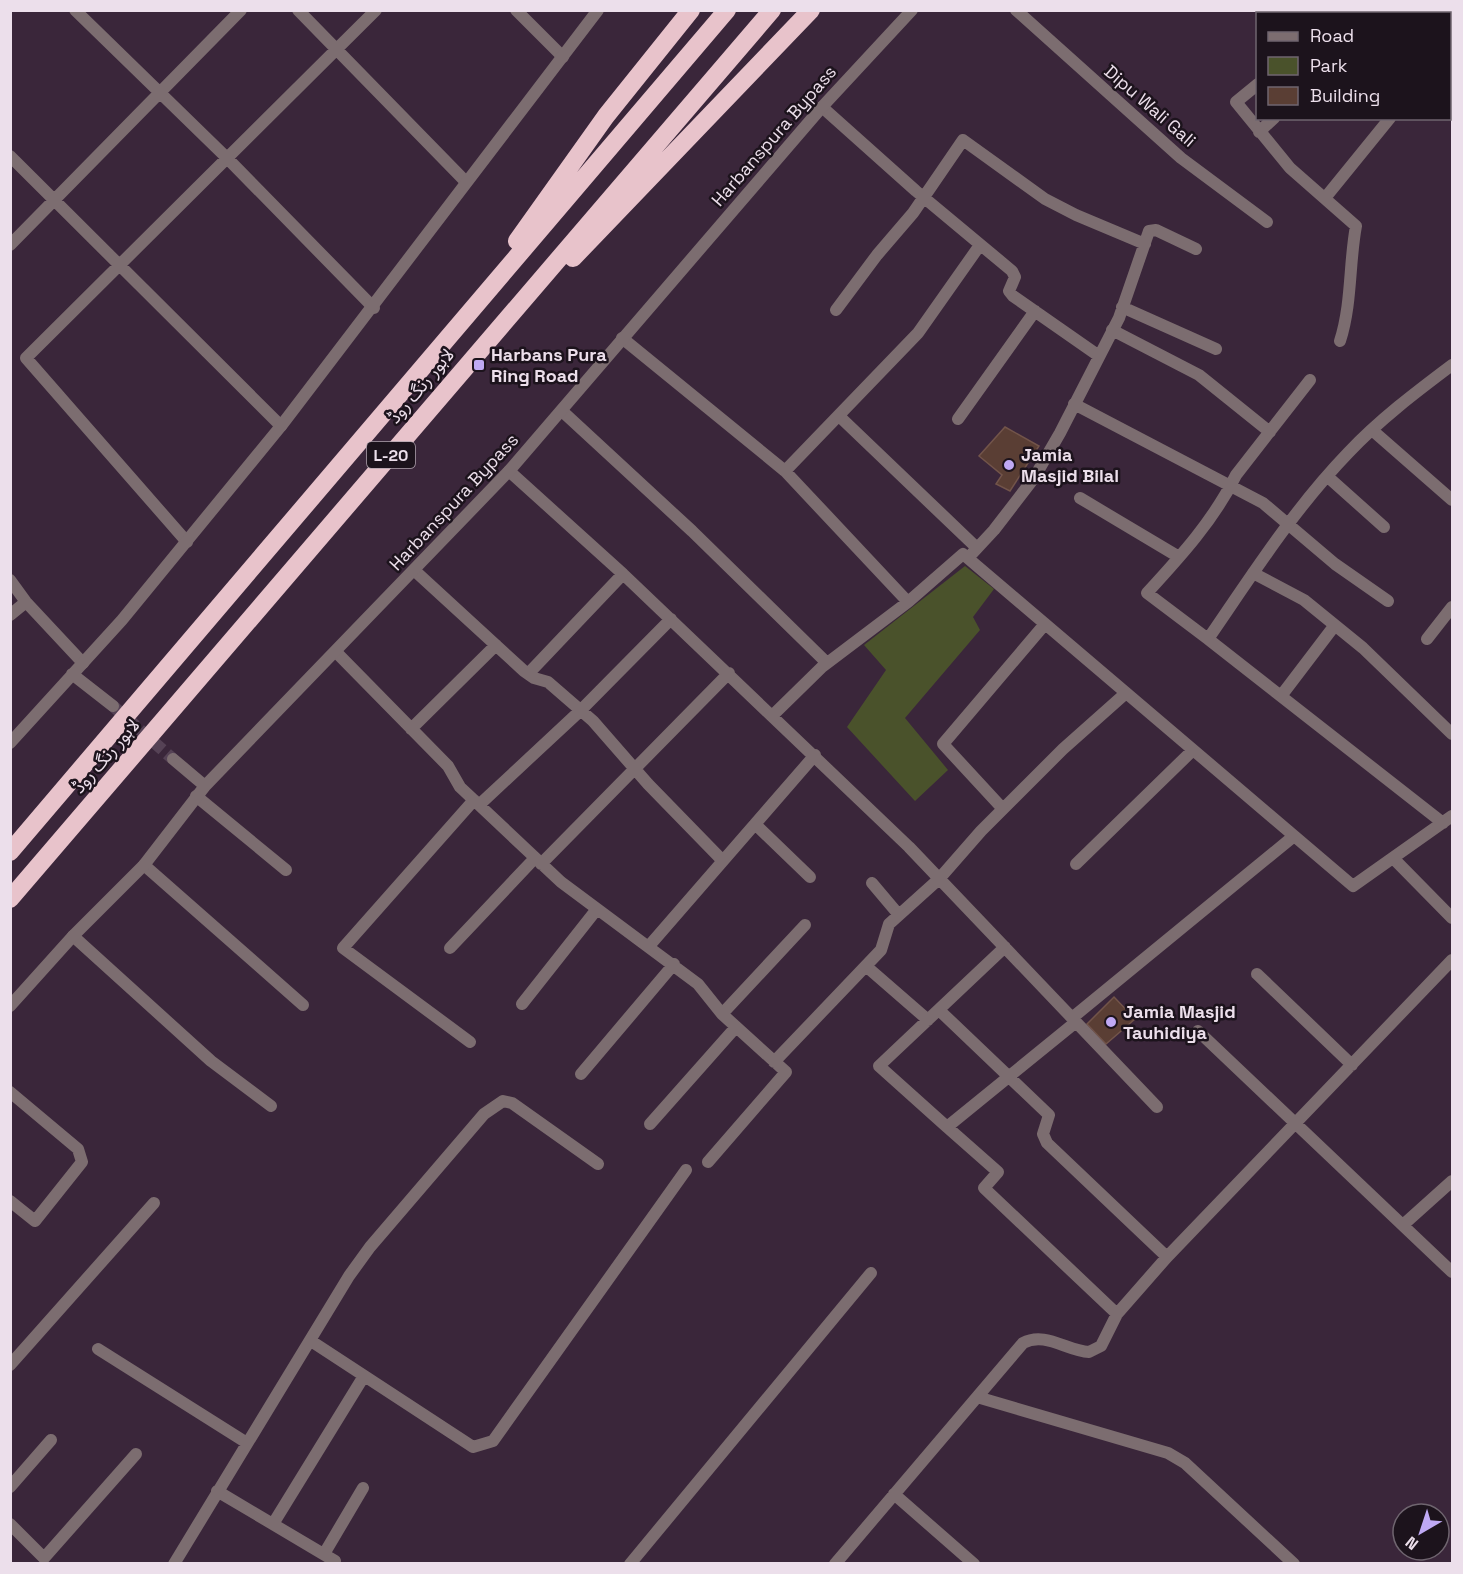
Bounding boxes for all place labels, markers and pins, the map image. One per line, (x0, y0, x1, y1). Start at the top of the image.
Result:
place label: Harbans Pura Ring Road (491, 343, 607, 387)
marker: Harbans Pura Ring Road (472, 358, 486, 372)
place label: Jamia Masjid Bilal (1021, 443, 1119, 487)
marker: Jamia Masjid Bilal (1002, 458, 1016, 472)
place label: Jamia Masjid Tauhidiya (1123, 1000, 1236, 1044)
marker: Jamia Masjid Tauhidiya (1104, 1015, 1118, 1029)

